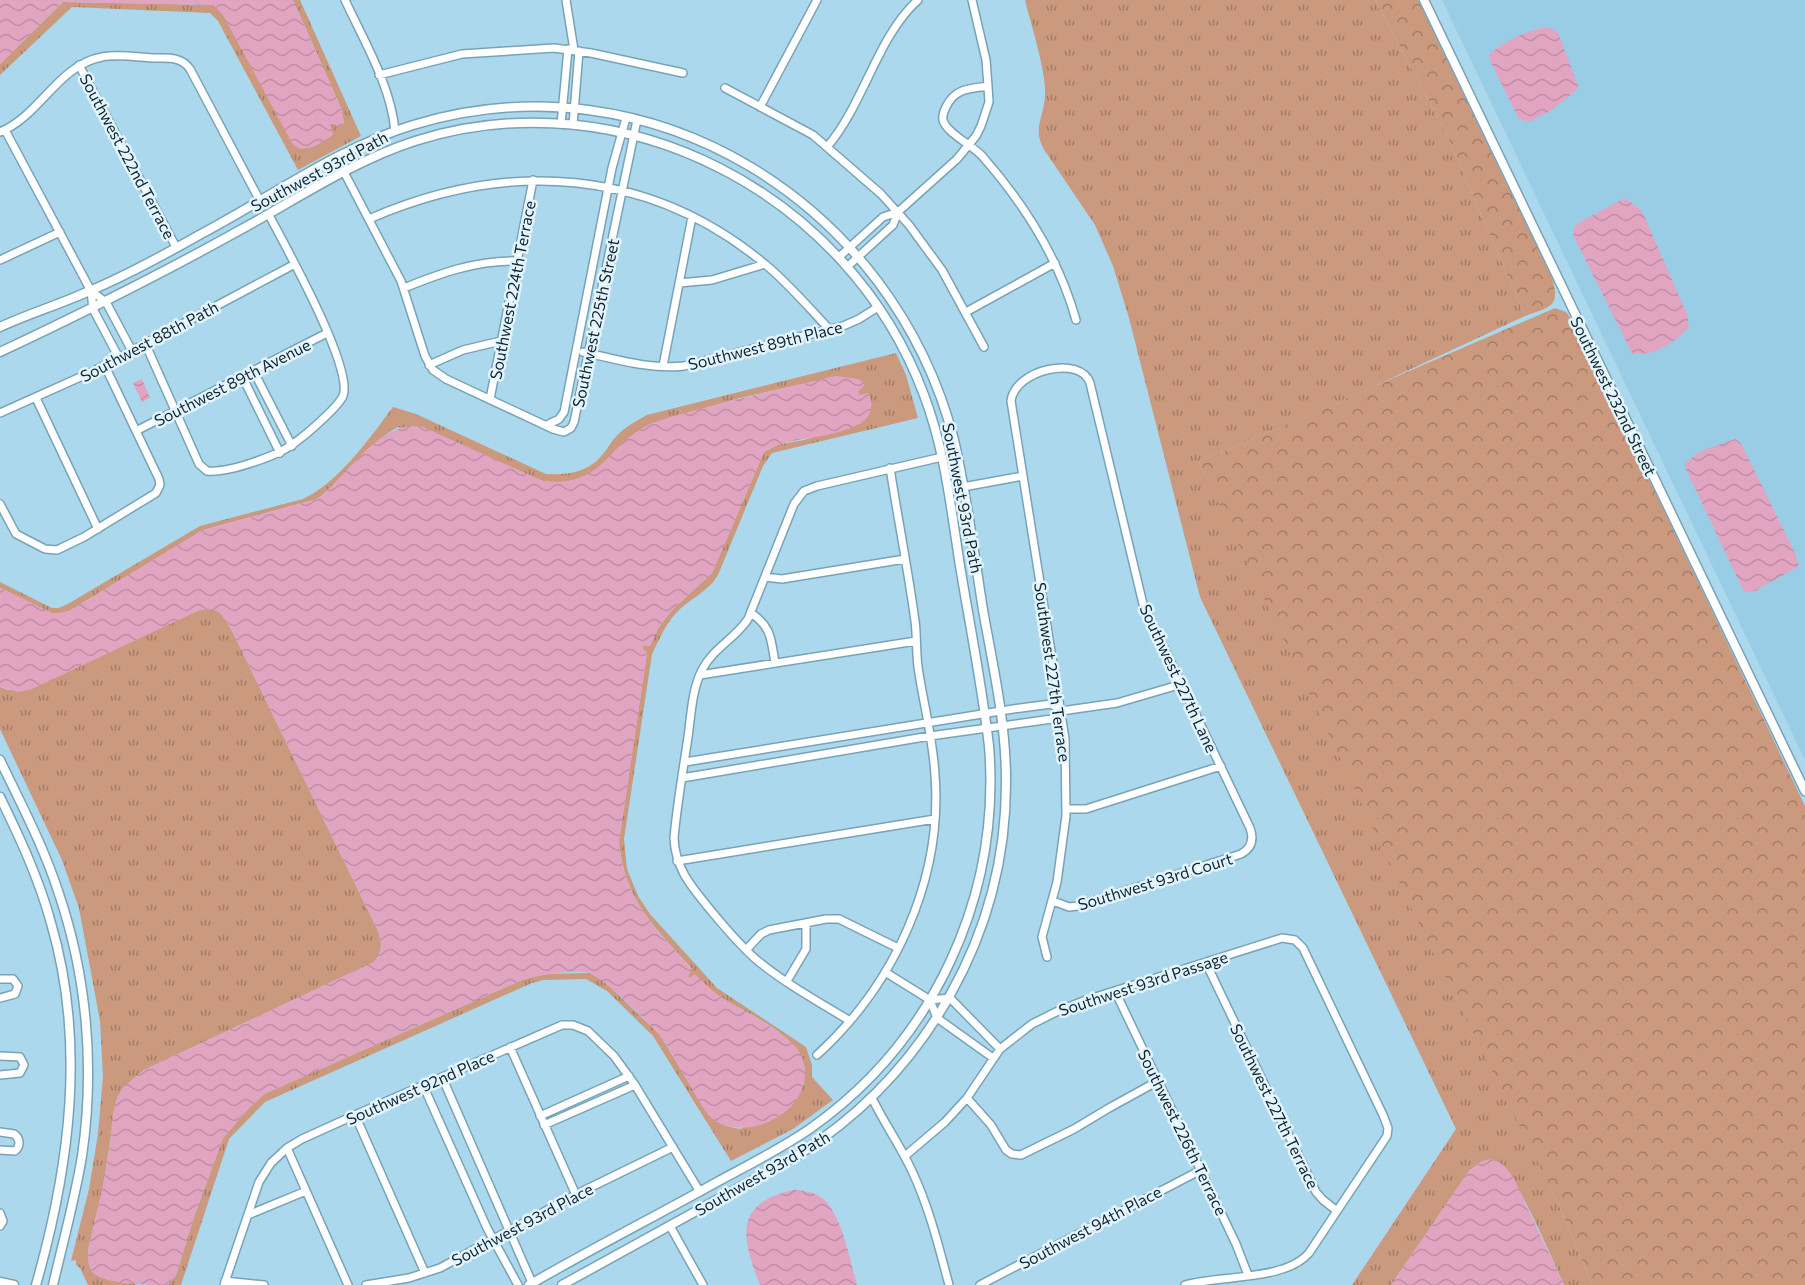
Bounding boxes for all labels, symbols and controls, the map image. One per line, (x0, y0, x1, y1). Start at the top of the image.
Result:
street label: Southwest 222nd Terrace (76, 70, 180, 242)
street label: Southwest 93rd Path (247, 127, 391, 215)
street label: Southwest 224th Terrace (485, 199, 539, 381)
street label: Southwest 225th Street (568, 236, 622, 409)
street label: Southwest 88th Path (77, 297, 221, 385)
street label: Southwest 232nd Street (1567, 313, 1661, 479)
street label: Southwest 89th Place (686, 317, 844, 373)
street label: Southwest 89th Avenue (151, 334, 313, 430)
street label: Southwest 93rd Path (939, 421, 987, 575)
street label: Southwest 227th Terrace (1031, 581, 1075, 763)
street label: Southwest 227th Lane (1136, 601, 1222, 755)
street label: Southwest 93rd Court (1075, 848, 1235, 914)
street label: Southwest 93rd Passage (1056, 947, 1230, 1019)
street label: Southwest 227th Terrace (1227, 1020, 1323, 1192)
street label: Southwest 92nd Place (343, 1046, 497, 1128)
street label: Southwest 226th Terrace (1135, 1046, 1231, 1218)
street label: Southwest 93rd Path (691, 1127, 833, 1219)
street label: Southwest 93rd Place (448, 1179, 596, 1269)
street label: Southwest 94th Place (1016, 1181, 1164, 1273)

